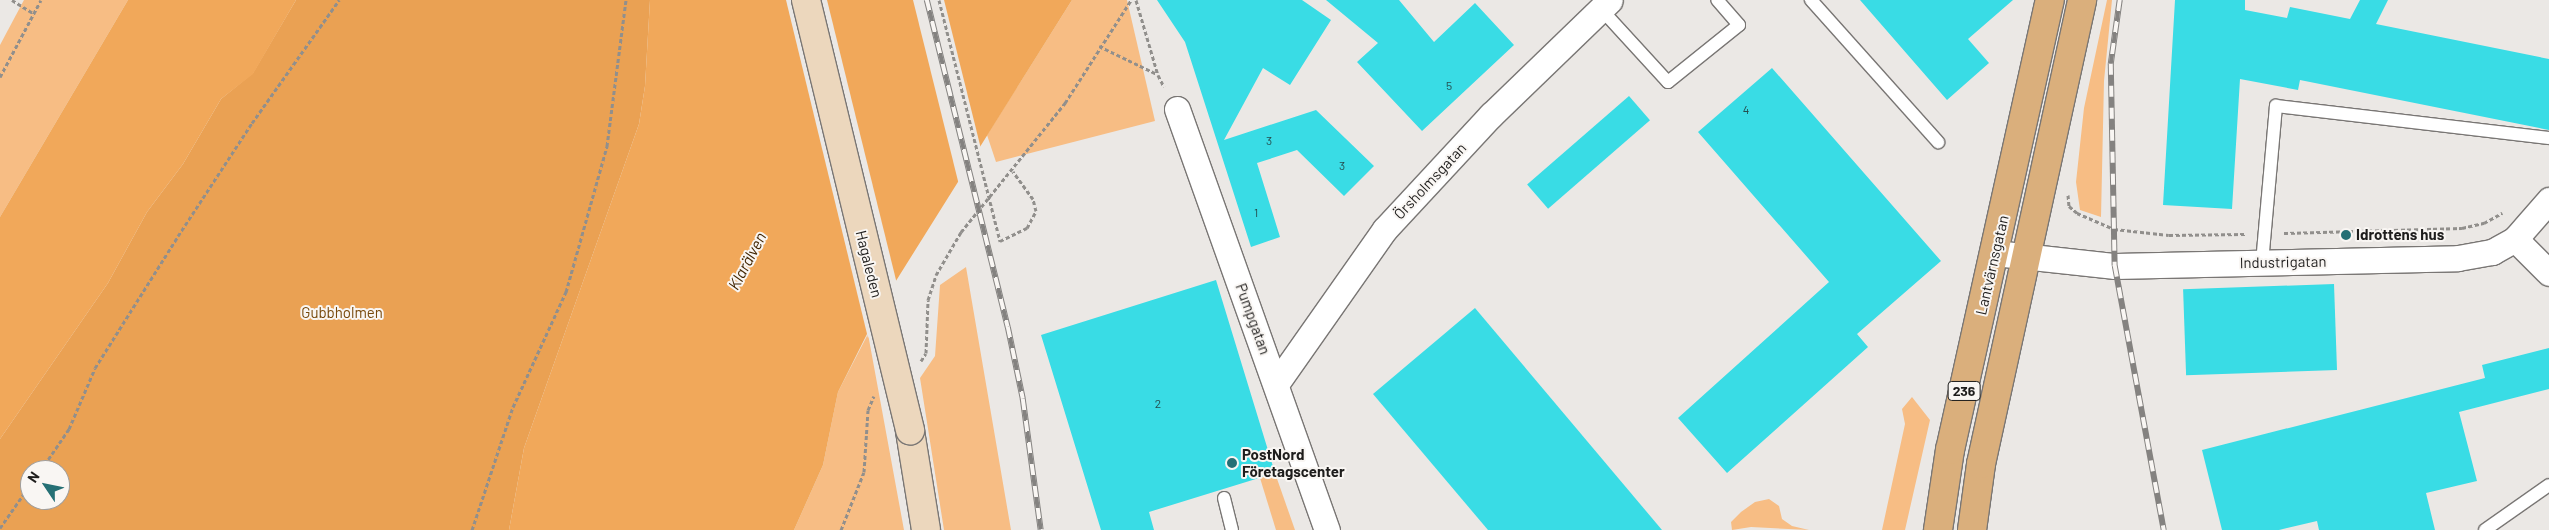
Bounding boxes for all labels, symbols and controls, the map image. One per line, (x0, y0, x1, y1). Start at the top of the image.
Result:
house number: 5 (1446, 79, 1452, 93)
house number: 4 (1743, 103, 1749, 117)
house number: 3 (1266, 134, 1272, 148)
street label: Örsholmsgatan (1390, 139, 1470, 223)
house number: 3 (1339, 159, 1345, 173)
house number: 1 (1254, 206, 1258, 220)
street label: Lantvärnsgatan (1972, 213, 2012, 317)
place label: Idrottens hus (2356, 226, 2444, 244)
street label: Hagaleden (852, 228, 886, 300)
water label: Klarälven (724, 229, 770, 293)
marker: Idrottens hus (2340, 229, 2352, 241)
street label: Industrigatan (2239, 252, 2327, 272)
street label: Pumpgatan (1232, 281, 1274, 357)
park label: Gubbholmen (301, 304, 383, 322)
road number: 236 (1946, 380, 1982, 402)
house number: 2 (1155, 397, 1161, 411)
place label: PostNord Företagscenter (1242, 445, 1345, 480)
marker: PostNord Företagscenter (1226, 457, 1238, 469)
north arrow (20, 460, 70, 510)
text: N (23, 468, 43, 486)

